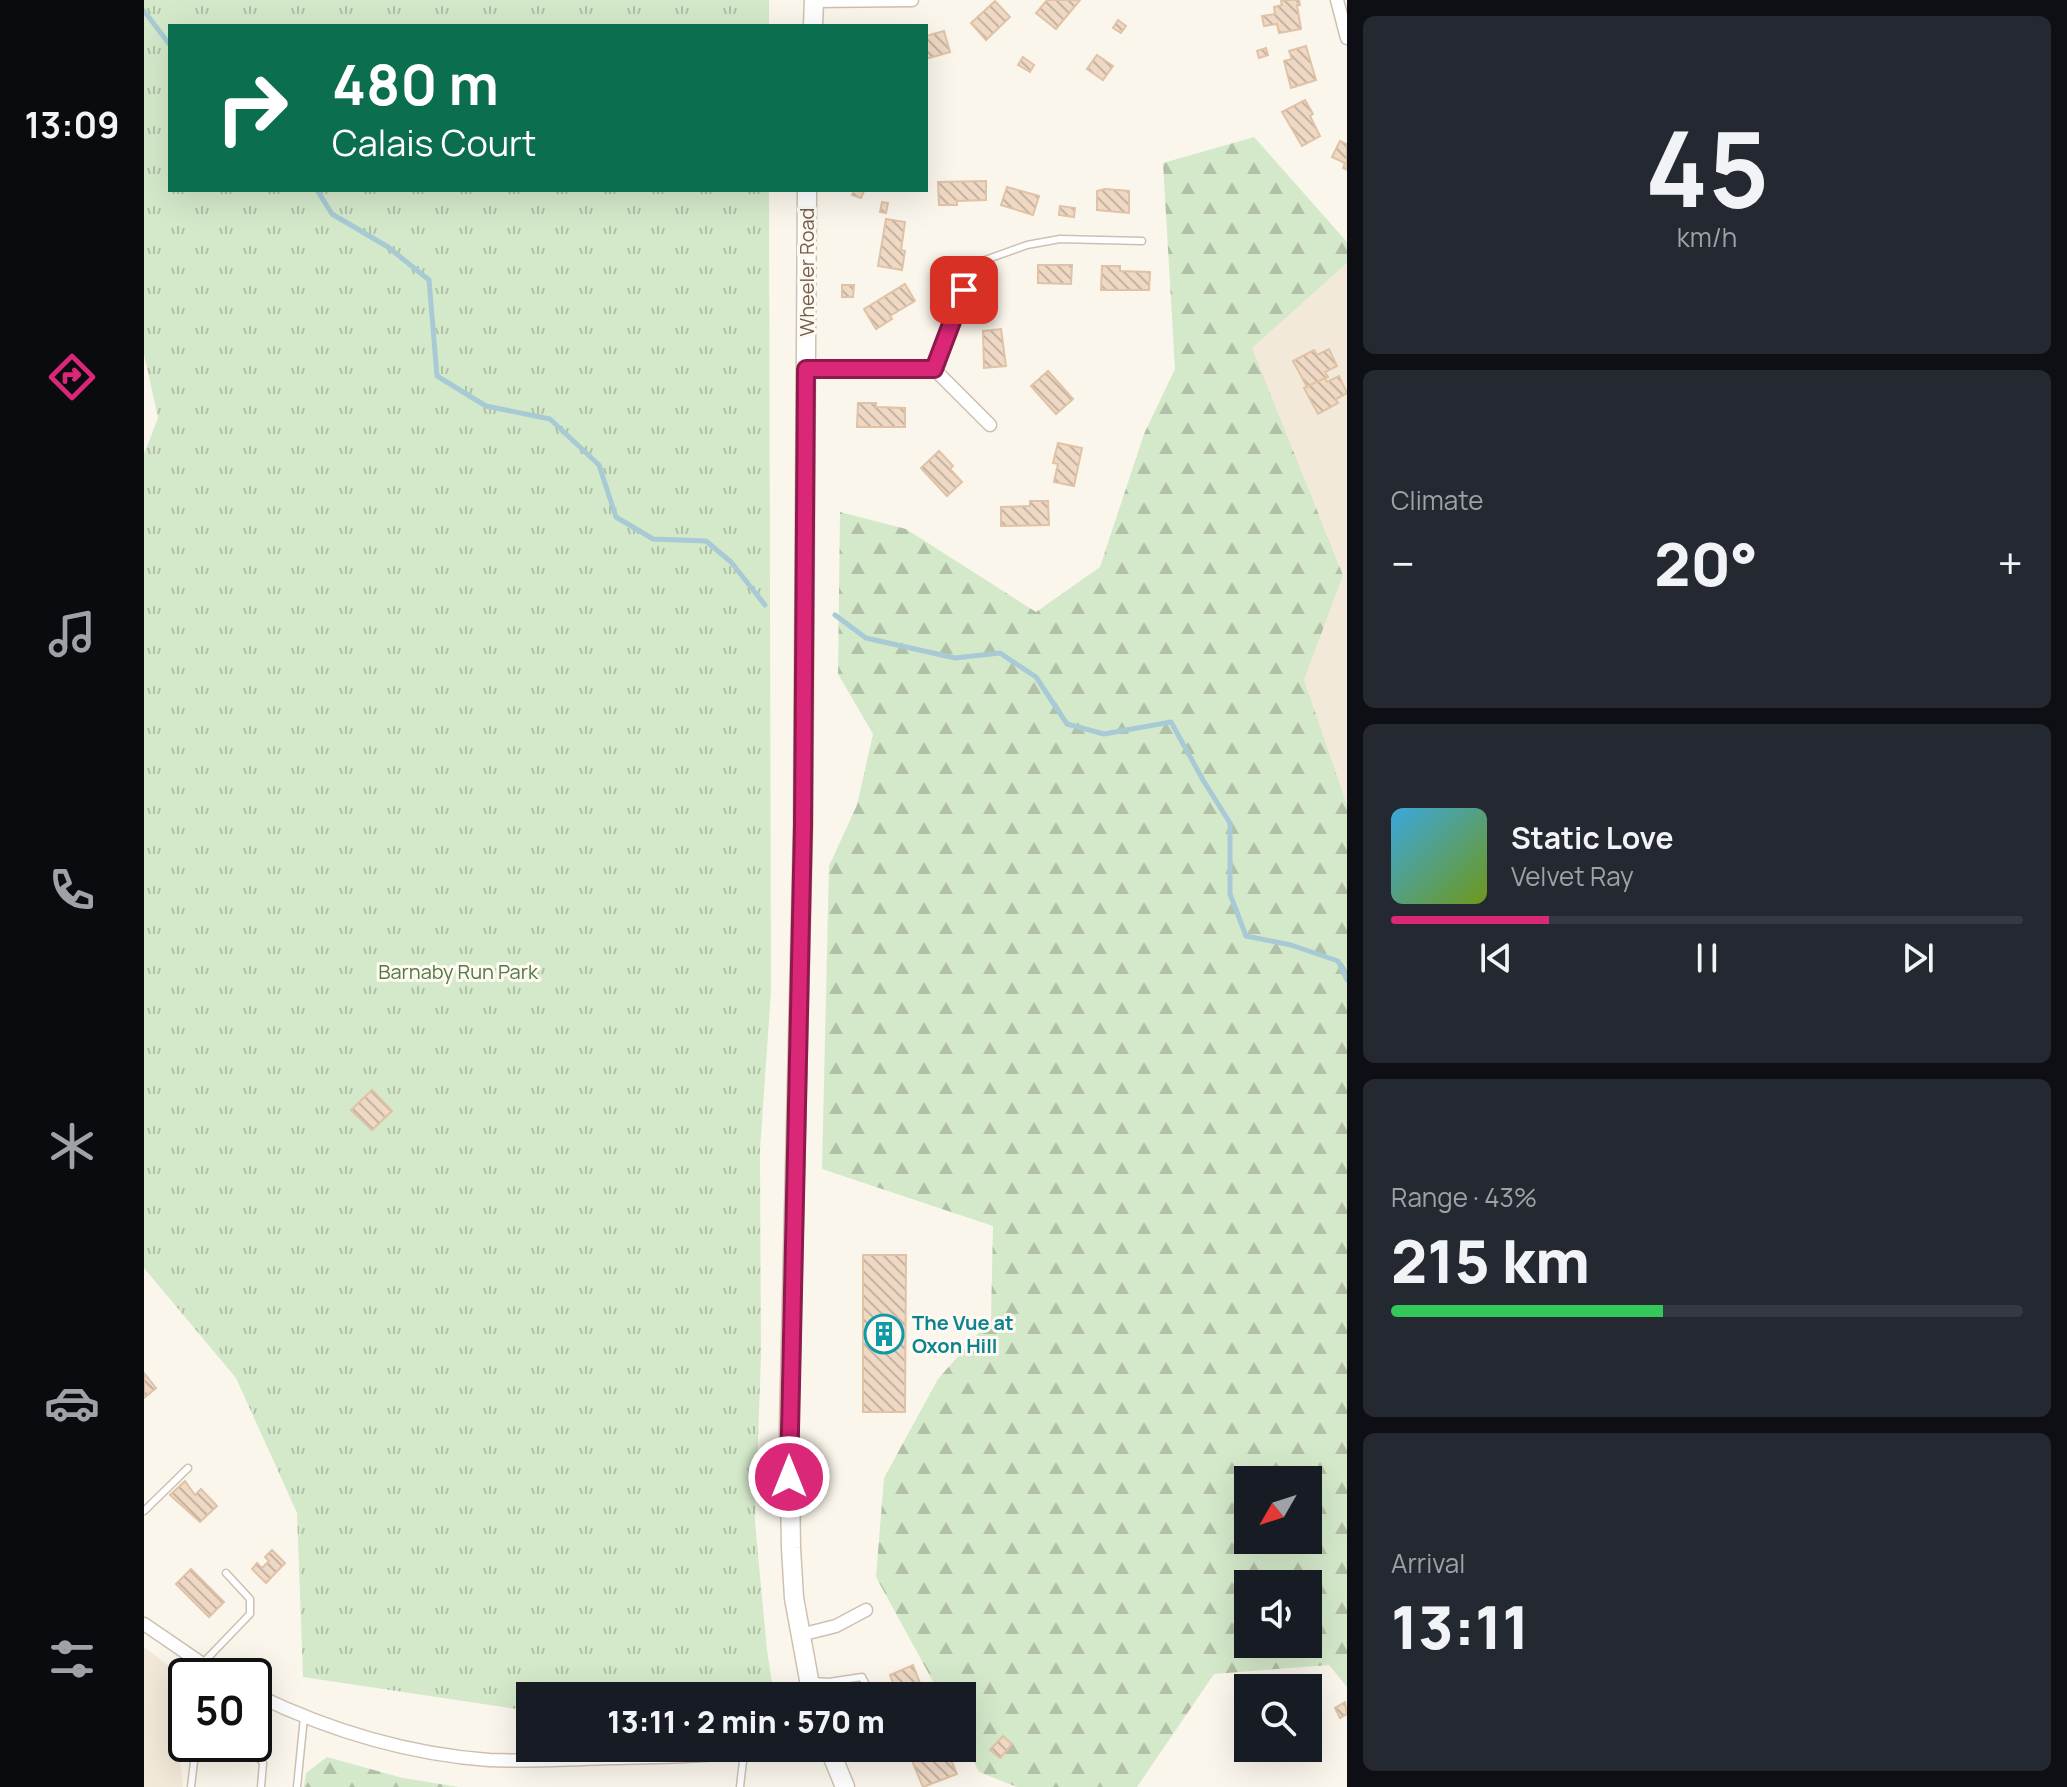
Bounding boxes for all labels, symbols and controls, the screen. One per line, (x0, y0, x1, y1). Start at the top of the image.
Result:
text: 480 m (332, 45, 499, 122)
icon: right (200, 56, 304, 160)
text: 45 (1645, 96, 1769, 238)
text: 13:09 (24, 100, 120, 149)
text: Calais Court (332, 118, 537, 167)
street label: Wheeler Road (793, 208, 820, 336)
text: km/h (1677, 219, 1737, 255)
pin (930, 256, 998, 324)
icon: arrive (942, 268, 986, 312)
icon: directions (44, 349, 100, 405)
text: Climate (1391, 482, 1483, 518)
text: 20° (1654, 522, 1758, 604)
text: − (1391, 533, 1415, 593)
text: + (1998, 533, 2023, 593)
icon: music (44, 606, 100, 662)
text: Static Love (1511, 817, 1674, 858)
text: Velvet Ray (1511, 858, 1634, 894)
icon: phone (44, 862, 100, 918)
icon: previous (1474, 936, 1518, 980)
icon: pause (1685, 936, 1729, 980)
icon: next (1896, 936, 1940, 980)
park label: Barnaby Run Park (378, 958, 539, 985)
icon: climate (44, 1118, 100, 1174)
text: Range · 43% (1391, 1179, 1537, 1215)
text: 215 km (1391, 1219, 1590, 1301)
place label: The Vue at Oxon Hill (912, 1309, 1014, 1359)
building icon: The Vue at Oxon Hill (863, 1313, 905, 1355)
icon: car (44, 1375, 100, 1431)
position arrow (747, 1435, 831, 1519)
north arrow (1234, 1466, 1322, 1554)
map controls (1234, 1466, 1322, 1762)
text: Arrival (1391, 1545, 1465, 1581)
button: sound (1234, 1570, 1322, 1658)
text: 13:11 (1391, 1585, 1530, 1667)
icon: filters (44, 1631, 100, 1687)
speed limit sign: 50 (168, 1658, 272, 1762)
button: search (1234, 1674, 1322, 1762)
text: 13:11 · 2 min · 570 m (607, 1701, 885, 1742)

